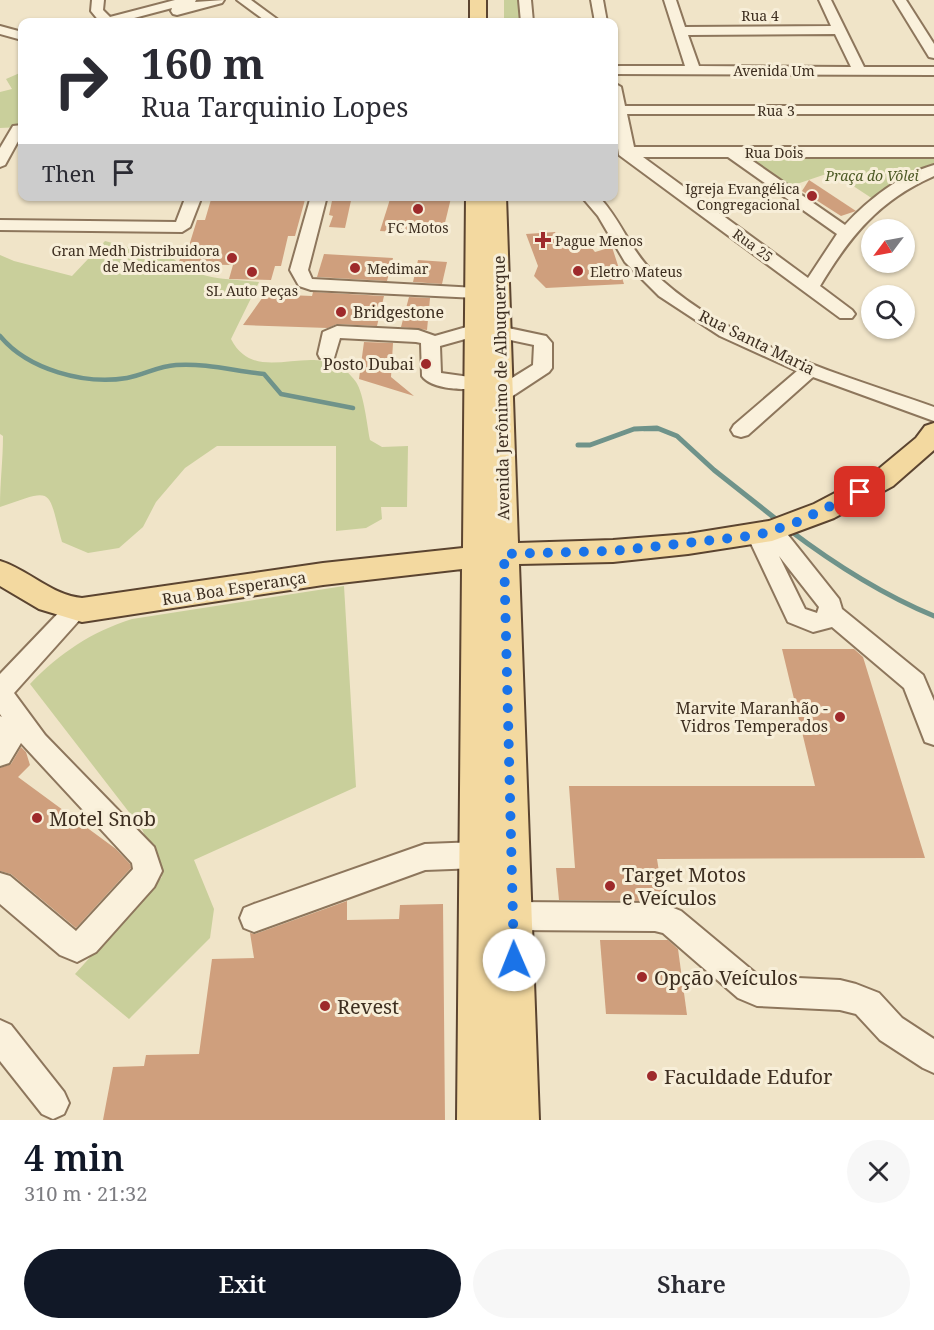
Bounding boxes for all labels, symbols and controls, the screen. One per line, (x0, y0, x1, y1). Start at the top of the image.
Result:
street label: Rua 4 (741, 6, 779, 25)
text: 160 m (141, 34, 265, 91)
icon: right (42, 42, 120, 120)
street label: Avenida Um (733, 61, 815, 80)
text: Rua Tarquinio Lopes (141, 88, 408, 125)
street label: Rua 3 (757, 101, 795, 120)
street label: Rua Dois (745, 143, 803, 162)
icon: arrive (107, 156, 140, 189)
text: Then (42, 158, 95, 188)
park label: Praça do Vôlei (824, 166, 919, 185)
place label: Igreja Evangélica Congregacional (685, 179, 801, 214)
marker: Igreja Evangélica Congregacional (805, 189, 819, 203)
marker: FC Motos (411, 202, 425, 216)
place label: FC Motos (387, 218, 449, 237)
north arrow (861, 219, 915, 273)
map controls (861, 219, 915, 339)
street label: Rua 25 (729, 224, 777, 266)
place label: Pague Menos (555, 231, 643, 250)
marker: Pague Menos (536, 233, 550, 247)
place label: Gran Medh Distribuidora de Medicamentos (52, 241, 220, 276)
marker: Gran Medh Distribuidora de Medicamentos (225, 251, 239, 265)
street label: Avenida Jerônimo de Albuquerque (488, 255, 514, 521)
place label: Medimar (367, 259, 429, 278)
marker: Medimar (348, 261, 362, 275)
place label: Eletro Mateus (590, 262, 682, 281)
marker: Eletro Mateus (571, 264, 585, 278)
marker: SL Auto Peças (245, 265, 259, 279)
place label: SL Auto Peças (206, 281, 298, 300)
button: search (861, 285, 915, 339)
place label: Bridgestone (353, 301, 444, 323)
street label: Rua Santa Maria (695, 304, 819, 380)
marker: Bridgestone (334, 305, 348, 319)
place label: Posto Dubai (323, 353, 414, 375)
marker: Posto Dubai (419, 357, 433, 371)
pin (834, 466, 885, 517)
icon: arrive (843, 475, 876, 508)
street label: Rua Boa Esperança (160, 566, 308, 610)
place label: Marvite Maranhão - Vidros Temperados (676, 697, 828, 737)
marker: Marvite Maranhão - Vidros Temperados (833, 710, 847, 724)
place label: Motel Snob (49, 805, 156, 832)
marker: Motel Snob (30, 811, 44, 825)
place label: Target Motos e Veículos (622, 861, 746, 911)
marker: Target Motos e Veículos (603, 879, 617, 893)
position arrow (482, 928, 546, 992)
place label: Opção Veículos (654, 964, 798, 991)
marker: Opção Veículos (635, 970, 649, 984)
place label: Revest (337, 993, 399, 1020)
marker: Revest (318, 999, 332, 1013)
place label: Faculdade Edufor (664, 1063, 833, 1090)
marker: Faculdade Edufor (645, 1069, 659, 1083)
text: 4 min (24, 1133, 125, 1182)
button: close (847, 1140, 910, 1203)
text: 310 m · 21:32 (24, 1180, 147, 1207)
button: Exit (24, 1249, 461, 1318)
button: Share (473, 1249, 910, 1318)

